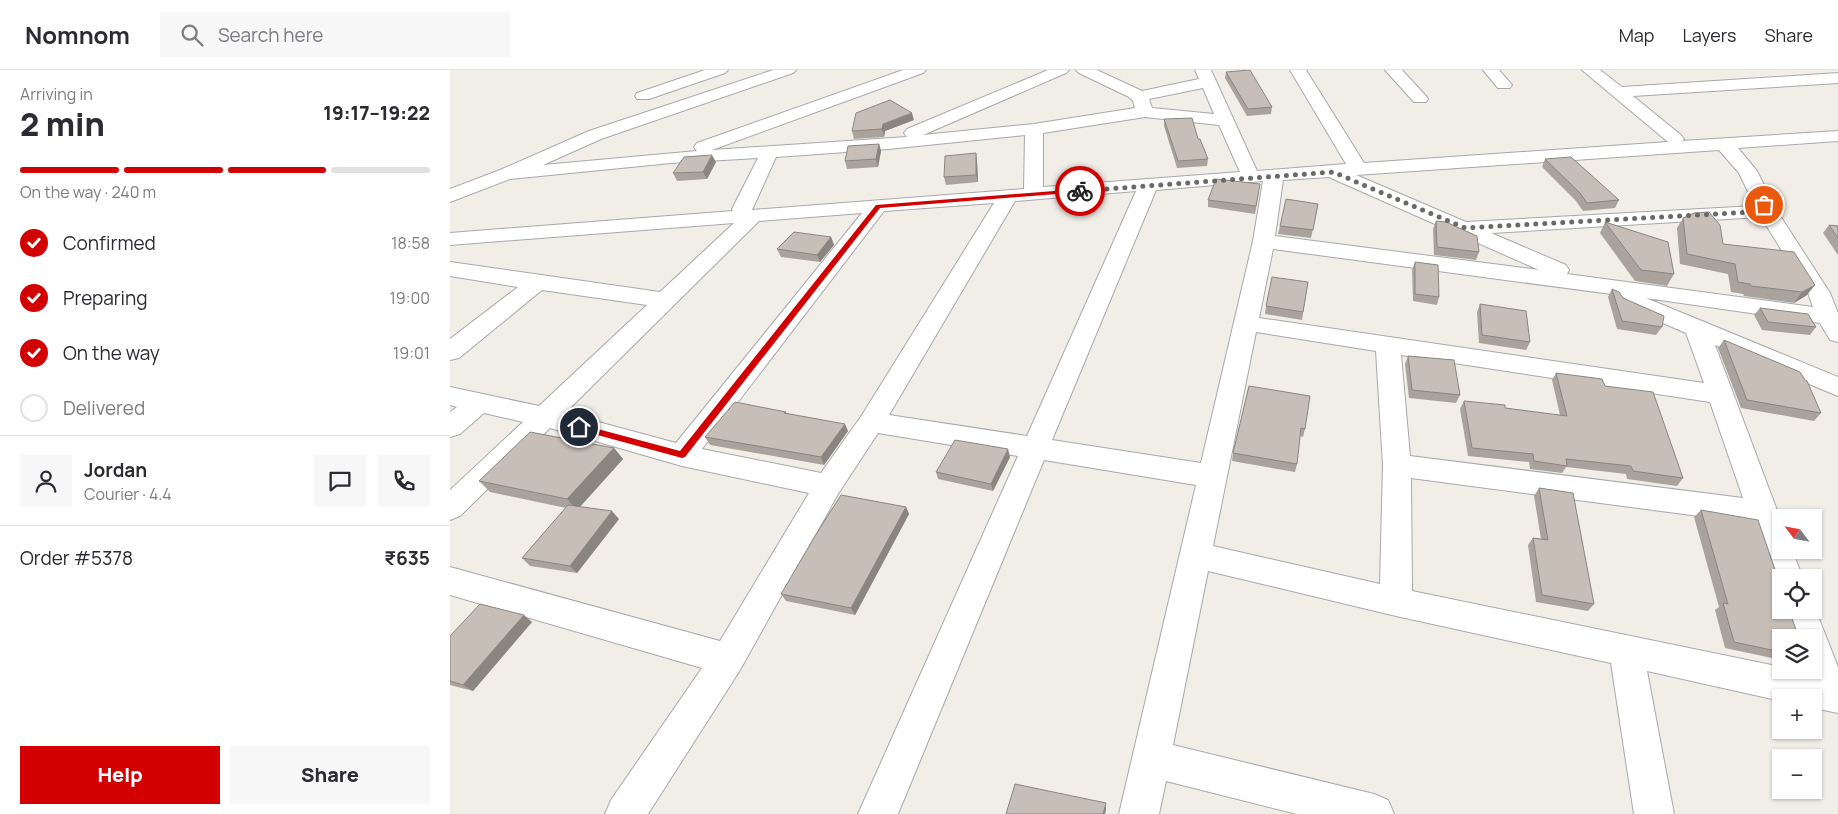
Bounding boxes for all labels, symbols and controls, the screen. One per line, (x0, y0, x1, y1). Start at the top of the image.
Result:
search box (160, 12, 510, 57)
text: Nomnom (25, 18, 130, 51)
icon: search (178, 21, 206, 49)
text: Search here (218, 22, 323, 48)
text: Map (1619, 23, 1654, 47)
text: Layers (1682, 23, 1736, 47)
text: Share (1764, 23, 1813, 47)
text: Arriving in (20, 83, 93, 105)
text: 19:17–19:22 (323, 100, 430, 126)
text: 2 min (20, 102, 105, 146)
courier (1055, 166, 1105, 216)
icon: bike (1066, 177, 1094, 205)
text: On the way · 240 m (20, 181, 156, 203)
pin (1743, 184, 1785, 226)
icon: bag (1750, 191, 1778, 219)
icon: check (20, 229, 48, 257)
text: Confirmed (63, 230, 156, 256)
text: 18:58 (391, 232, 430, 254)
icon: check (20, 284, 48, 312)
text: Preparing (63, 285, 148, 311)
text: 19:00 (390, 287, 430, 309)
icon: check (20, 339, 48, 367)
text: On the way (63, 340, 160, 366)
text: 19:01 (393, 342, 430, 364)
text: Delivered (63, 395, 145, 421)
pin (558, 406, 600, 448)
icon: home (565, 413, 593, 441)
button: person (20, 455, 72, 507)
button: chat (314, 455, 366, 507)
button: phone (378, 455, 430, 507)
text: Jordan (84, 457, 147, 483)
text: Courier · 4.4 (84, 483, 172, 505)
north arrow (1772, 509, 1822, 559)
map controls (1772, 509, 1822, 799)
text: Order #5378 (20, 545, 133, 571)
text: ₹635 (384, 545, 430, 571)
button: locate (1772, 569, 1822, 619)
button: layers (1772, 629, 1822, 679)
button: + (1772, 689, 1822, 739)
button: Help (20, 746, 220, 804)
button: Share (230, 746, 430, 804)
button: − (1772, 749, 1822, 799)

